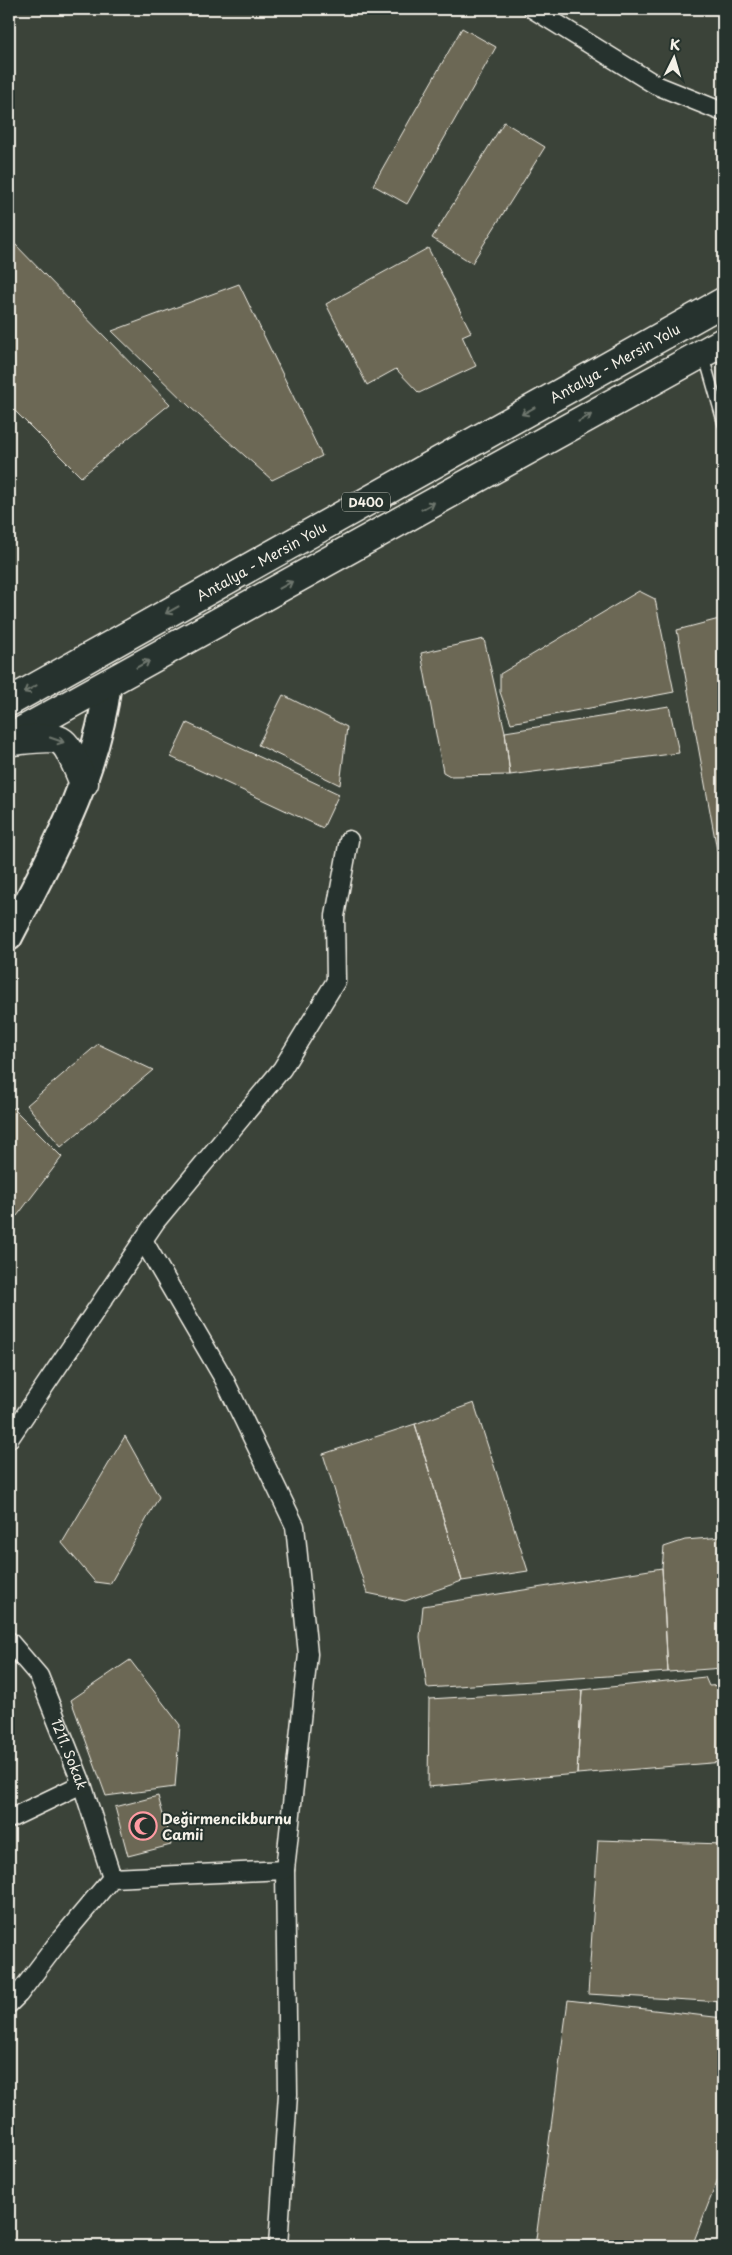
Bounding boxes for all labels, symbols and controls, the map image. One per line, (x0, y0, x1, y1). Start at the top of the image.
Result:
north arrow (650, 32, 700, 82)
text: K (669, 34, 681, 55)
street label: Antalya - Mersin Yolu (546, 318, 683, 408)
one-way arrow (521, 407, 535, 417)
one-way arrow (577, 413, 592, 423)
road number: D400 (342, 492, 390, 512)
one-way arrow (420, 501, 435, 511)
street label: Antalya - Mersin Yolu (192, 516, 330, 606)
one-way arrow (278, 579, 292, 589)
one-way arrow (165, 606, 180, 615)
one-way arrow (136, 658, 150, 668)
one-way arrow (24, 685, 38, 695)
one-way arrow (49, 736, 64, 745)
street label: 1211. Sokak (46, 1715, 94, 1792)
place label: Değirmencikburnu Camii (162, 1808, 292, 1845)
mosque icon: Değirmencikburnu Camii (128, 1811, 158, 1841)

